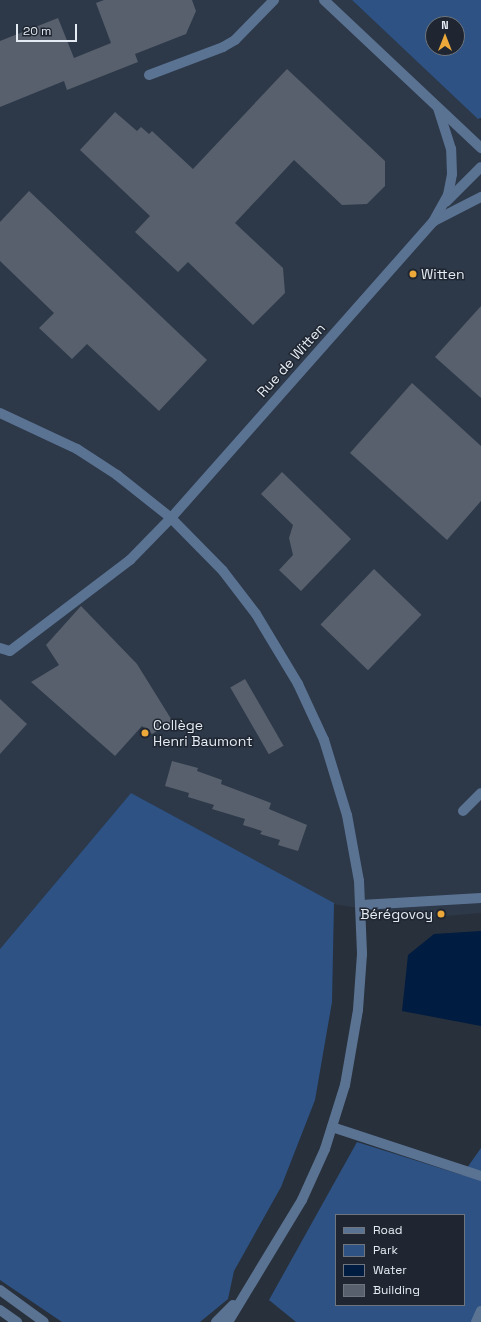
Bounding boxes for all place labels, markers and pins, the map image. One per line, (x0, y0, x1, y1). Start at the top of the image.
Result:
place label: Witten (421, 266, 464, 282)
marker: Witten (408, 269, 418, 279)
place label: Collège Henri Baumont (153, 717, 253, 750)
marker: Collège Henri Baumont (140, 728, 150, 738)
place label: Bérégovoy (360, 906, 433, 922)
marker: Bérégovoy (436, 909, 446, 919)

